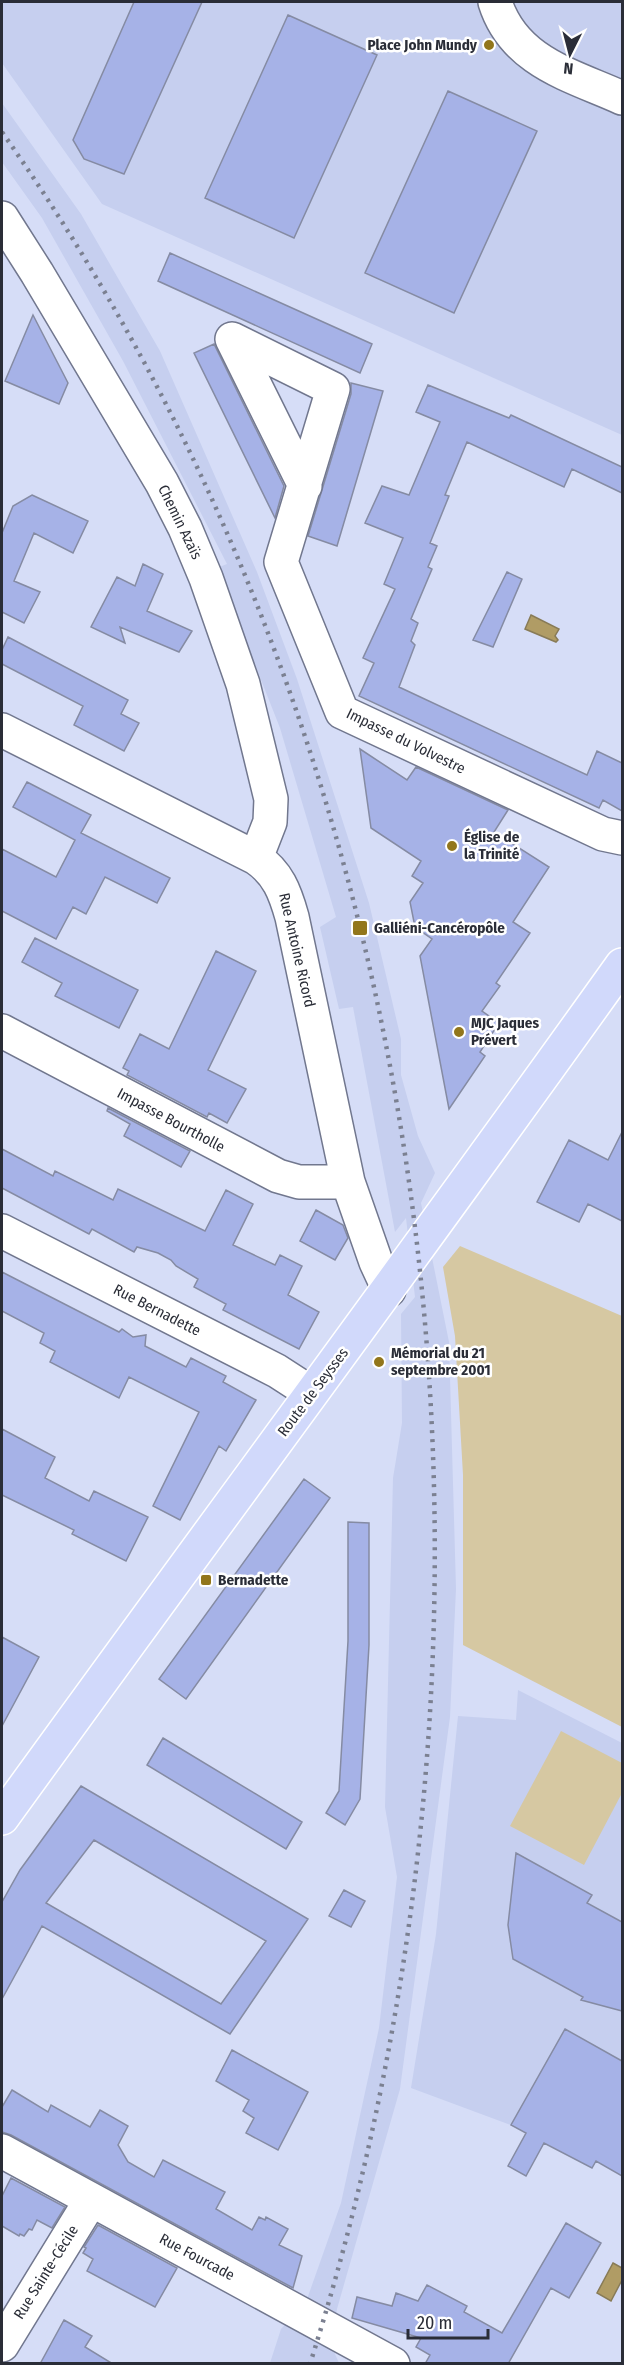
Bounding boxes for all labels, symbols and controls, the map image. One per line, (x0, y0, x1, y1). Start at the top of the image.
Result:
north arrow (540, 24, 600, 84)
place label: Place John Mundy (368, 36, 478, 54)
marker: Place John Mundy (482, 38, 496, 52)
text: N (563, 58, 574, 78)
street label: Chemin Azaïs (154, 482, 206, 562)
street label: Impasse du Volvestre (344, 704, 468, 778)
place label: Église de la Trinité (464, 828, 520, 863)
marker: Église de la Trinité (445, 839, 459, 853)
street label: Rue Antoine Ricord (275, 891, 319, 1009)
marker: Galliéni-Cancéropôle (351, 919, 369, 937)
place label: Galliéni-Cancéropôle (374, 919, 505, 937)
place label: MJC Jaques Prévert (471, 1014, 539, 1049)
marker: MJC Jaques Prévert (452, 1025, 466, 1039)
street label: Impasse Bourtholle (114, 1084, 228, 1156)
street label: Rue Bernadette (110, 1280, 204, 1340)
street label: Route de Seysses (274, 1344, 352, 1440)
place label: Mémorial du 21 septembre 2001 (391, 1344, 491, 1379)
marker: Mémorial du 21 septembre 2001 (372, 1355, 386, 1369)
place label: Bernadette (218, 1571, 289, 1589)
marker: Bernadette (199, 1573, 213, 1587)
street label: Rue Sainte-Cécile (10, 2222, 82, 2322)
street label: Rue Fourcade (156, 2230, 238, 2284)
scale bar (408, 2302, 488, 2340)
text: 20 m (417, 2312, 452, 2334)

